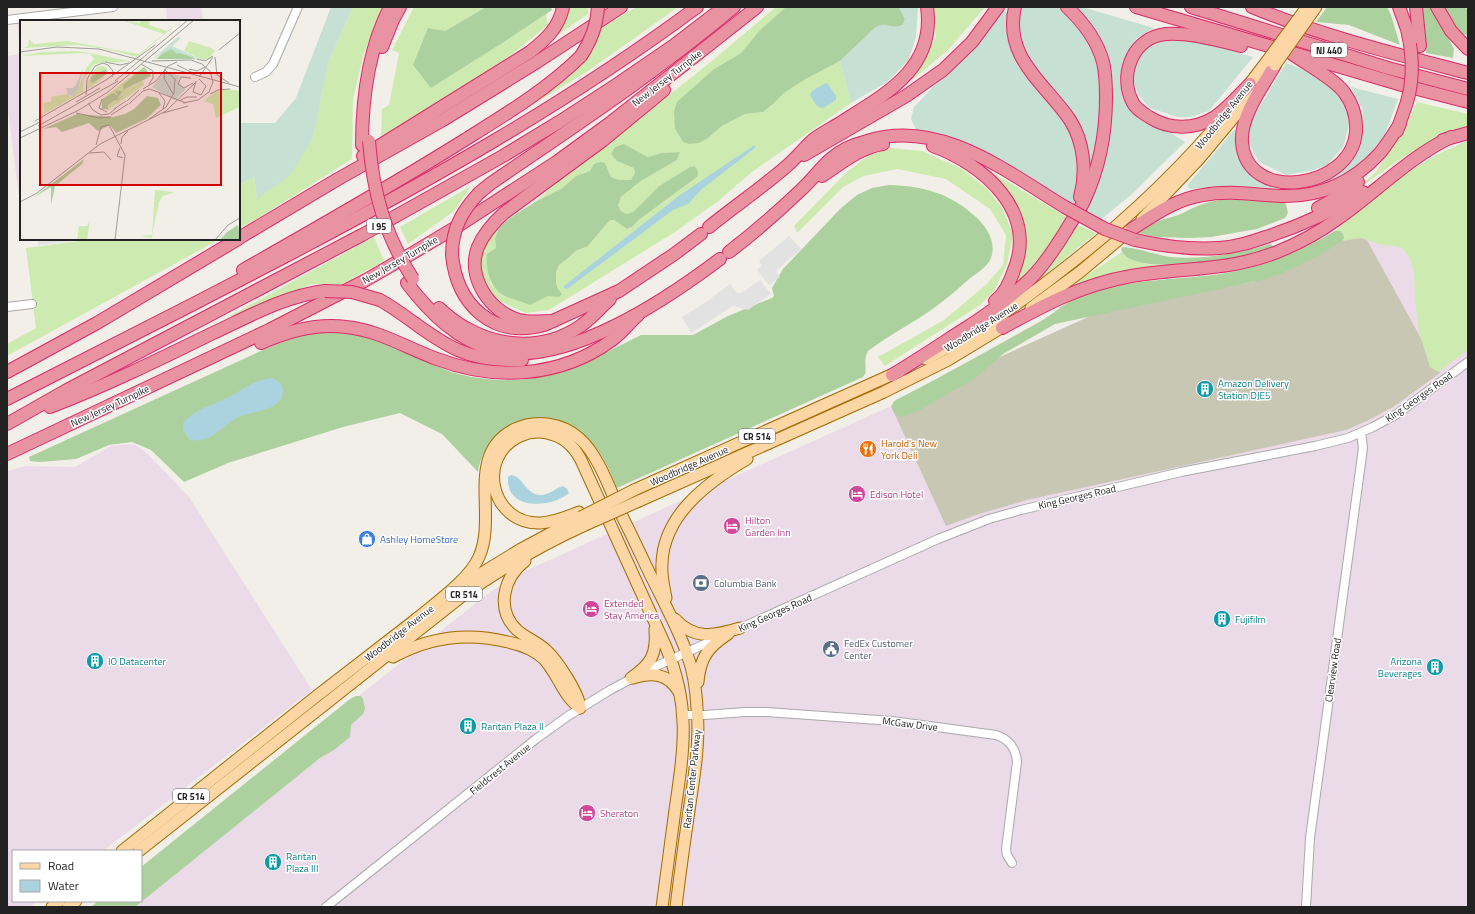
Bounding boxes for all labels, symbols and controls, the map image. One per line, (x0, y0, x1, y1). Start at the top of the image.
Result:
inset map (20, 20, 240, 240)
road number: NJ 440 (1311, 43, 1347, 57)
street label: New Jersey Turnpike (629, 46, 705, 110)
street label: Woodbridge Avenue (1192, 77, 1256, 153)
road number: I 95 (367, 219, 391, 233)
street label: New Jersey Turnpike (359, 232, 441, 288)
street label: Woodbridge Avenue (941, 298, 1021, 356)
street label: King Georges Road (1382, 368, 1456, 426)
place label: Amazon Delivery Station DJE5 (1218, 376, 1289, 403)
building icon: Amazon Delivery Station DJE5 (1195, 379, 1215, 399)
street label: New Jersey Turnpike (68, 381, 152, 431)
road number: CR 514 (739, 429, 775, 443)
place label: Harold's New York Deli (881, 436, 938, 463)
restaurant icon: Harold's New York Deli (858, 439, 878, 459)
street label: Woodbridge Avenue (647, 442, 731, 490)
street label: King Georges Road (1037, 481, 1117, 513)
hotel icon: Edison Hotel (847, 484, 867, 504)
place label: Edison Hotel (870, 487, 923, 502)
place label: Hilton Garden Inn (745, 513, 791, 540)
hotel icon: Hilton Garden Inn (722, 516, 742, 536)
shop icon: Ashley HomeStore (357, 529, 377, 549)
place label: Ashley HomeStore (380, 532, 458, 547)
bank icon: Columbia Bank (691, 573, 711, 593)
place label: Columbia Bank (714, 576, 777, 591)
road number: CR 514 (446, 587, 482, 601)
street label: King Georges Road (736, 590, 814, 636)
place label: Extended Stay America (604, 596, 659, 623)
hotel icon: Extended Stay America (581, 599, 601, 619)
street label: Woodbridge Avenue (361, 601, 437, 665)
building icon: Fujifilm (1212, 609, 1232, 629)
place label: Fujifilm (1235, 612, 1266, 627)
place label: FedEx Customer Center (844, 636, 913, 663)
street label: Clearview Road (1321, 637, 1345, 703)
public building icon: FedEx Customer Center (821, 639, 841, 659)
building icon: IO Datacenter (85, 651, 105, 671)
place label: IO Datacenter (108, 654, 166, 669)
place label: Arizona Beverages (1378, 654, 1422, 681)
building icon: Arizona Beverages (1425, 657, 1445, 677)
street label: McGaw Drive (882, 713, 938, 735)
building icon: Raritan Plaza II (458, 716, 478, 736)
place label: Raritan Plaza II (481, 719, 544, 734)
street label: Raritan Center Parkway (679, 729, 705, 829)
street label: Fieldcrest Avenue (466, 740, 534, 798)
road number: CR 514 (173, 789, 209, 803)
hotel icon: Sheraton (577, 803, 597, 823)
place label: Sheraton (600, 806, 638, 821)
place label: Raritan Plaza III (286, 849, 318, 876)
legend (12, 850, 142, 902)
building icon: Raritan Plaza III (263, 852, 283, 872)
text: Road (48, 856, 74, 875)
text: Water (48, 876, 79, 895)

